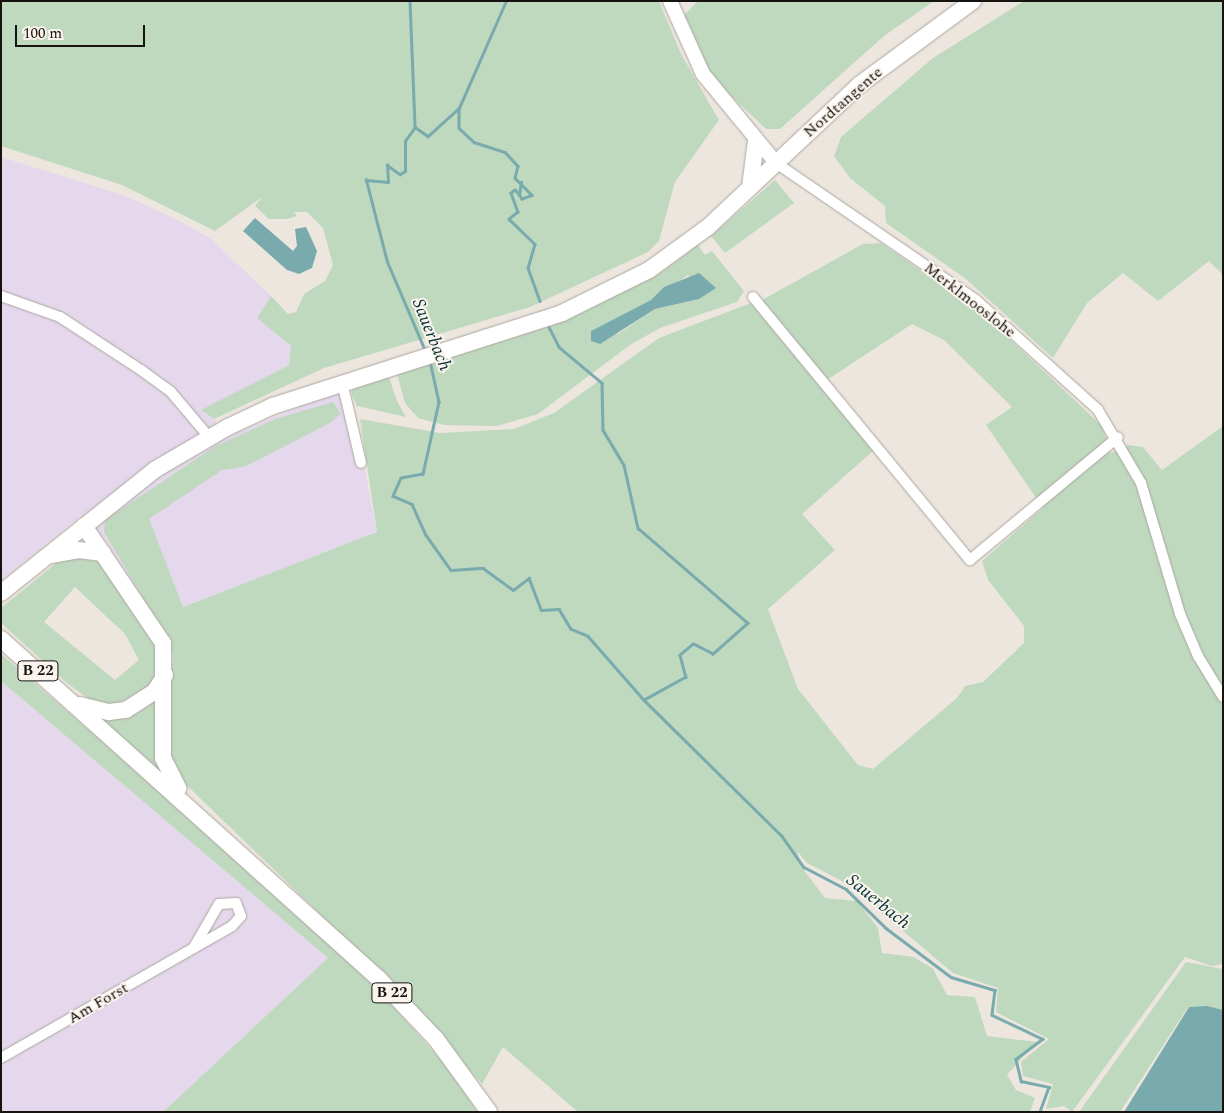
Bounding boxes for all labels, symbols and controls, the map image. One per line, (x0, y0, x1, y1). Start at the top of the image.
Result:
scale bar (18, 15, 148, 47)
text: 100 m (23, 22, 62, 45)
street label: Nordtangente (800, 62, 886, 142)
street label: Merklmooslohe (920, 258, 1020, 342)
water label: Sauerbach (407, 296, 455, 374)
road number: B 22 (17, 658, 59, 684)
water label: Sauerbach (842, 870, 914, 934)
street label: Am Forst (64, 978, 132, 1028)
road number: B 22 (371, 980, 413, 1006)

